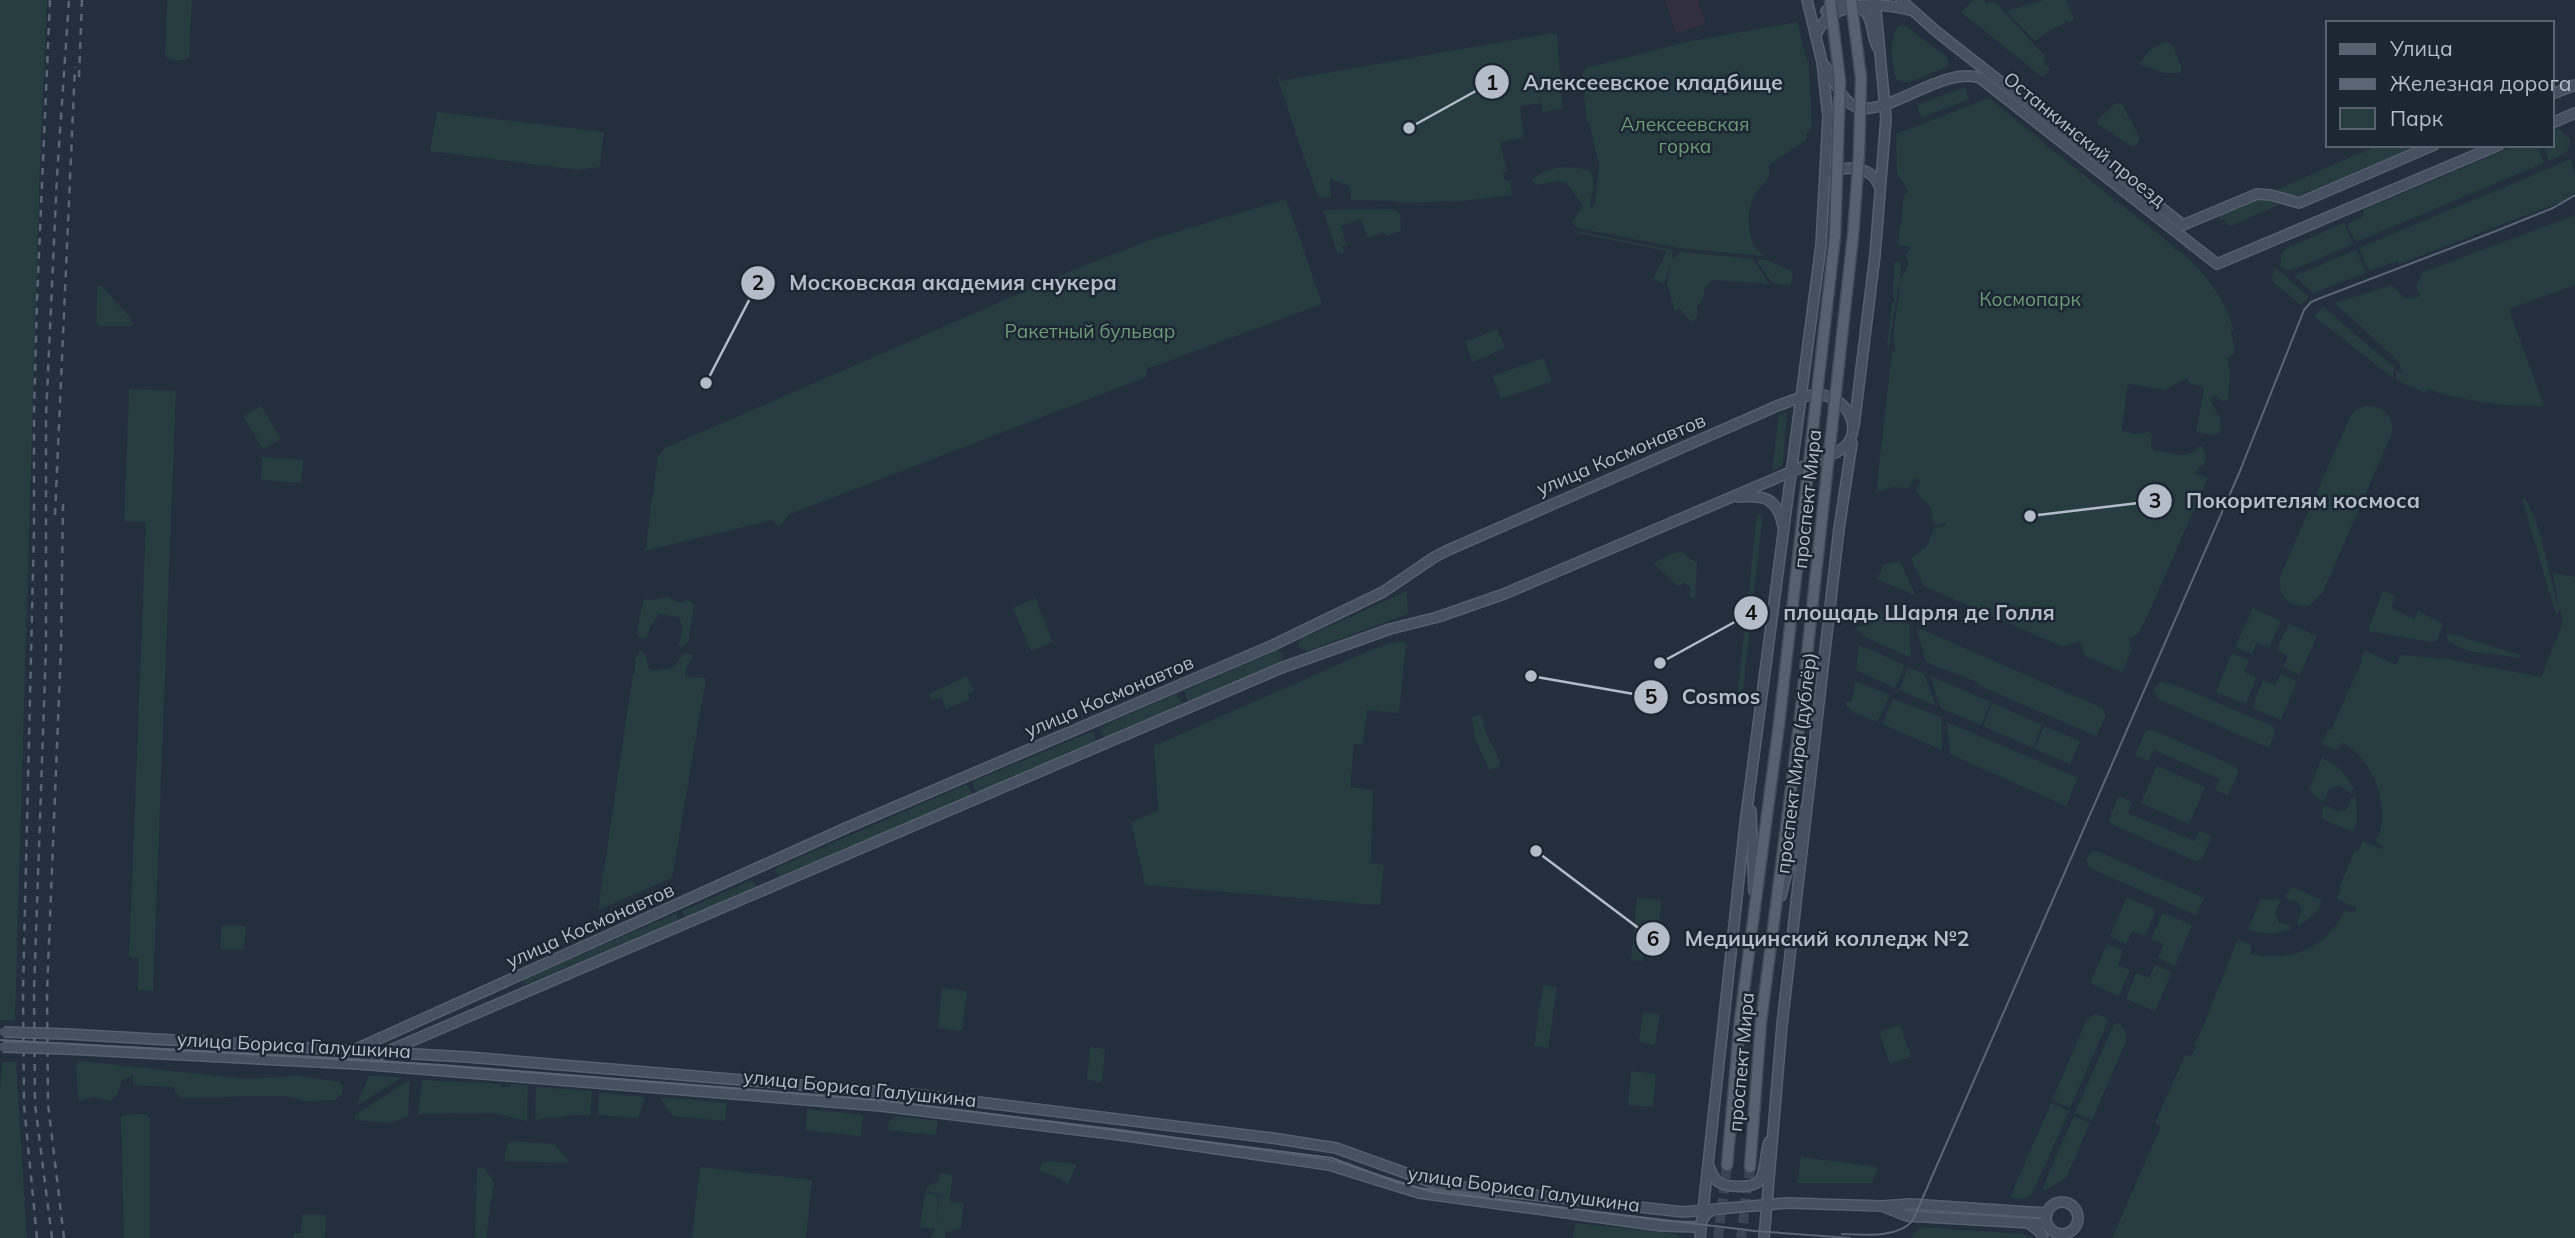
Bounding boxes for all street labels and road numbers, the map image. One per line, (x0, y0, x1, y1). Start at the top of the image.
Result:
street label: Останкинский проезд (1999, 66, 2171, 212)
street label: улица Космонавтов (1533, 408, 1709, 500)
street label: проспект Мира (1788, 428, 1826, 570)
street label: улица Космонавтов (1021, 650, 1197, 742)
street label: проспект Мира (дублёр) (1771, 651, 1821, 875)
street label: улица Космонавтов (502, 877, 678, 973)
street label: проспект Мира (1723, 991, 1759, 1133)
street label: улица Бориса Галушкина (176, 1027, 412, 1063)
street label: улица Бориса Галушкина (742, 1064, 978, 1112)
street label: улица Бориса Галушкина (1406, 1161, 1642, 1217)

